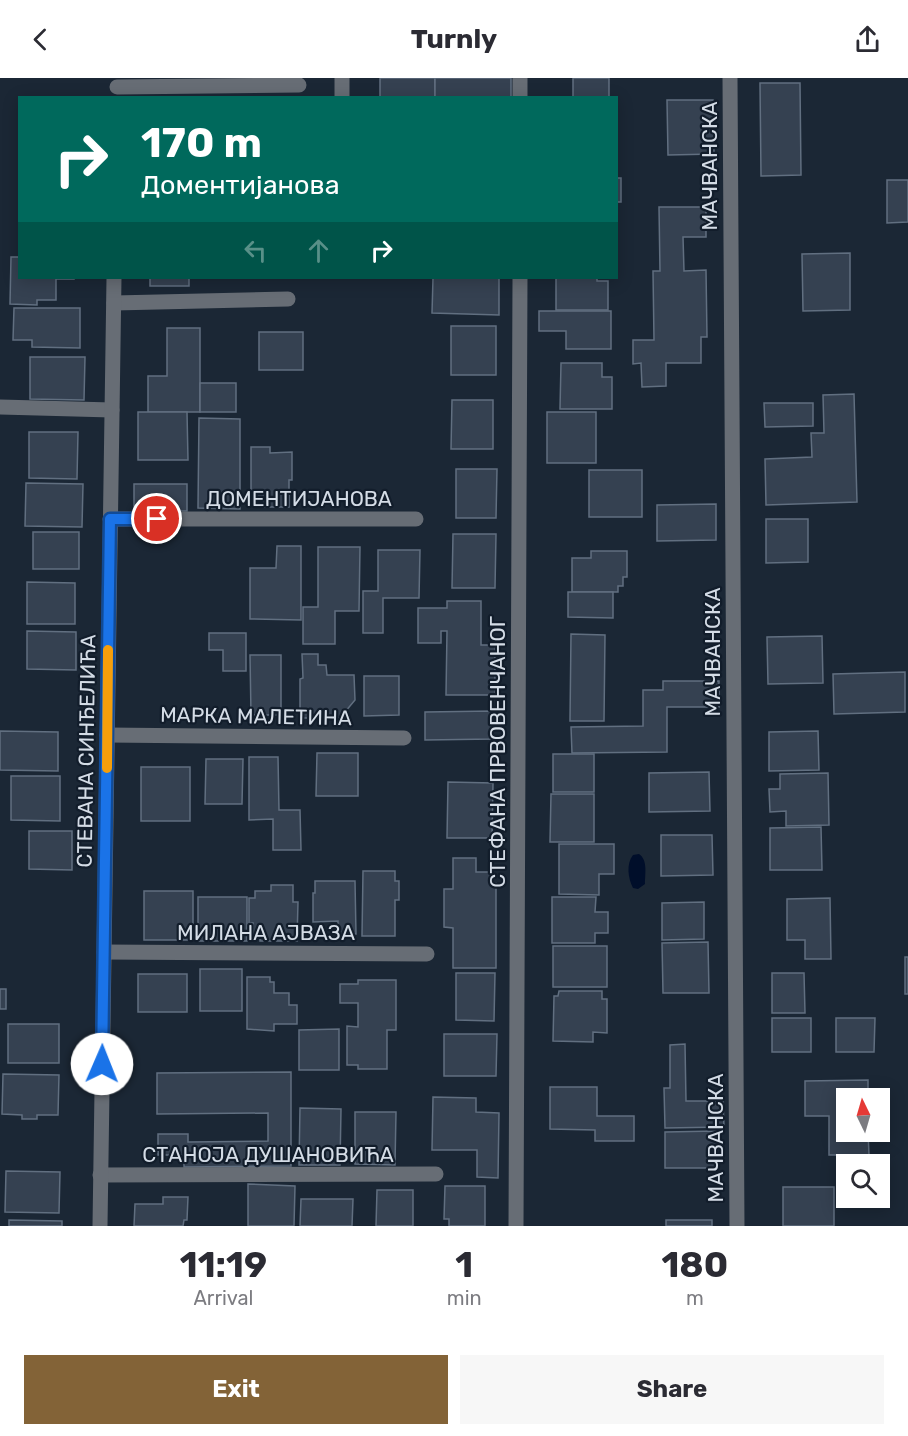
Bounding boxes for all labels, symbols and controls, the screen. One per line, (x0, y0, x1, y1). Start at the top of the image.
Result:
icon: back (24, 23, 57, 56)
text: Turnly (411, 23, 497, 55)
icon: share (851, 23, 884, 56)
street label: МАЧВАНСКА (697, 101, 722, 231)
text: 170 m (141, 118, 262, 168)
icon: right (42, 120, 120, 198)
text: Доментијанова (141, 169, 340, 201)
icon: left (239, 234, 272, 267)
icon: ahead (302, 234, 335, 267)
icon: right (365, 234, 398, 267)
street label: ДОМЕНТИЈАНОВА (206, 486, 392, 511)
pin (131, 493, 182, 544)
icon: arrive (140, 502, 173, 535)
street label: МАЧВАНСКА (700, 587, 725, 717)
street label: СТЕФАНА ПРВОВЕНЧАНОГ (485, 616, 510, 888)
street label: СТЕВАНА СИНЂЕЛИЋА (71, 634, 101, 868)
street label: МАРКА МАЛЕТИНА (160, 702, 352, 730)
street label: МИЛАНА АЈВАЗА (177, 920, 355, 945)
position arrow (70, 1032, 134, 1096)
street label: МАЧВАНСКА (703, 1073, 728, 1203)
north arrow (836, 1088, 890, 1142)
map controls (836, 1088, 890, 1208)
street label: СТАНОЈА ДУШАНОВИЋА (142, 1142, 394, 1167)
button: search (836, 1154, 890, 1208)
text: 11:19 (180, 1243, 267, 1286)
text: 1 (455, 1243, 473, 1286)
text: 180 (661, 1243, 728, 1286)
text: Arrival (193, 1286, 253, 1310)
text: min (447, 1286, 482, 1310)
text: m (686, 1286, 704, 1310)
button: Exit (24, 1355, 448, 1424)
button: Share (460, 1355, 884, 1424)

